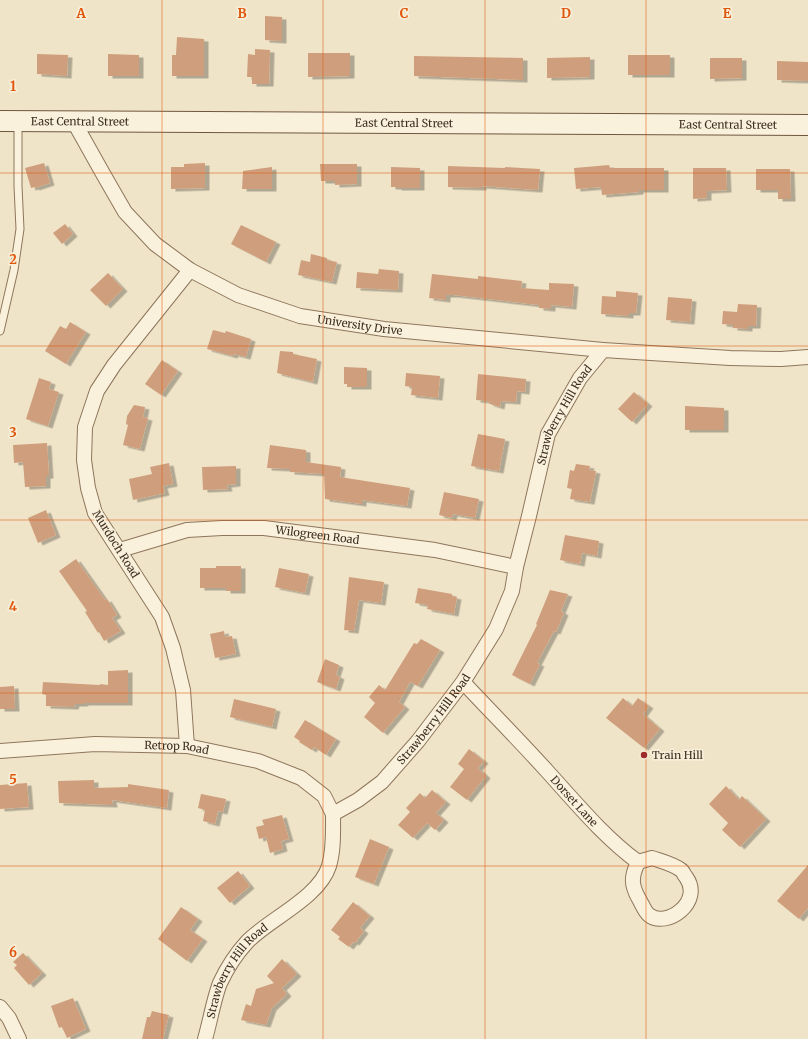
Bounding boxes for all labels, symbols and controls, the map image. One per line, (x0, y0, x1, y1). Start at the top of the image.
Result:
text: A (75, 5, 86, 22)
text: B (237, 5, 247, 22)
text: C (400, 5, 409, 22)
text: D (561, 5, 571, 22)
text: E (723, 5, 732, 22)
text: 1 (10, 78, 16, 95)
street label: East Central Street (31, 114, 130, 129)
street label: East Central Street (355, 116, 454, 130)
street label: East Central Street (679, 117, 778, 132)
text: 2 (9, 251, 17, 268)
street label: University Drive (316, 312, 403, 338)
street label: Strawberry Hill Road (534, 362, 595, 466)
text: 3 (9, 424, 17, 441)
street label: Murdoch Road (90, 507, 143, 581)
street label: Wilogreen Road (274, 522, 361, 547)
text: 4 (9, 598, 18, 615)
street label: Strawberry Hill Road (394, 671, 474, 767)
street label: Retrop Road (144, 738, 211, 758)
place label: Train Hill (652, 748, 704, 762)
marker: Train Hill (639, 750, 649, 760)
text: 5 (9, 771, 17, 788)
street label: Dorset Lane (548, 773, 601, 830)
street label: Strawberry Hill Road (203, 920, 271, 1020)
text: 6 (9, 944, 17, 961)

